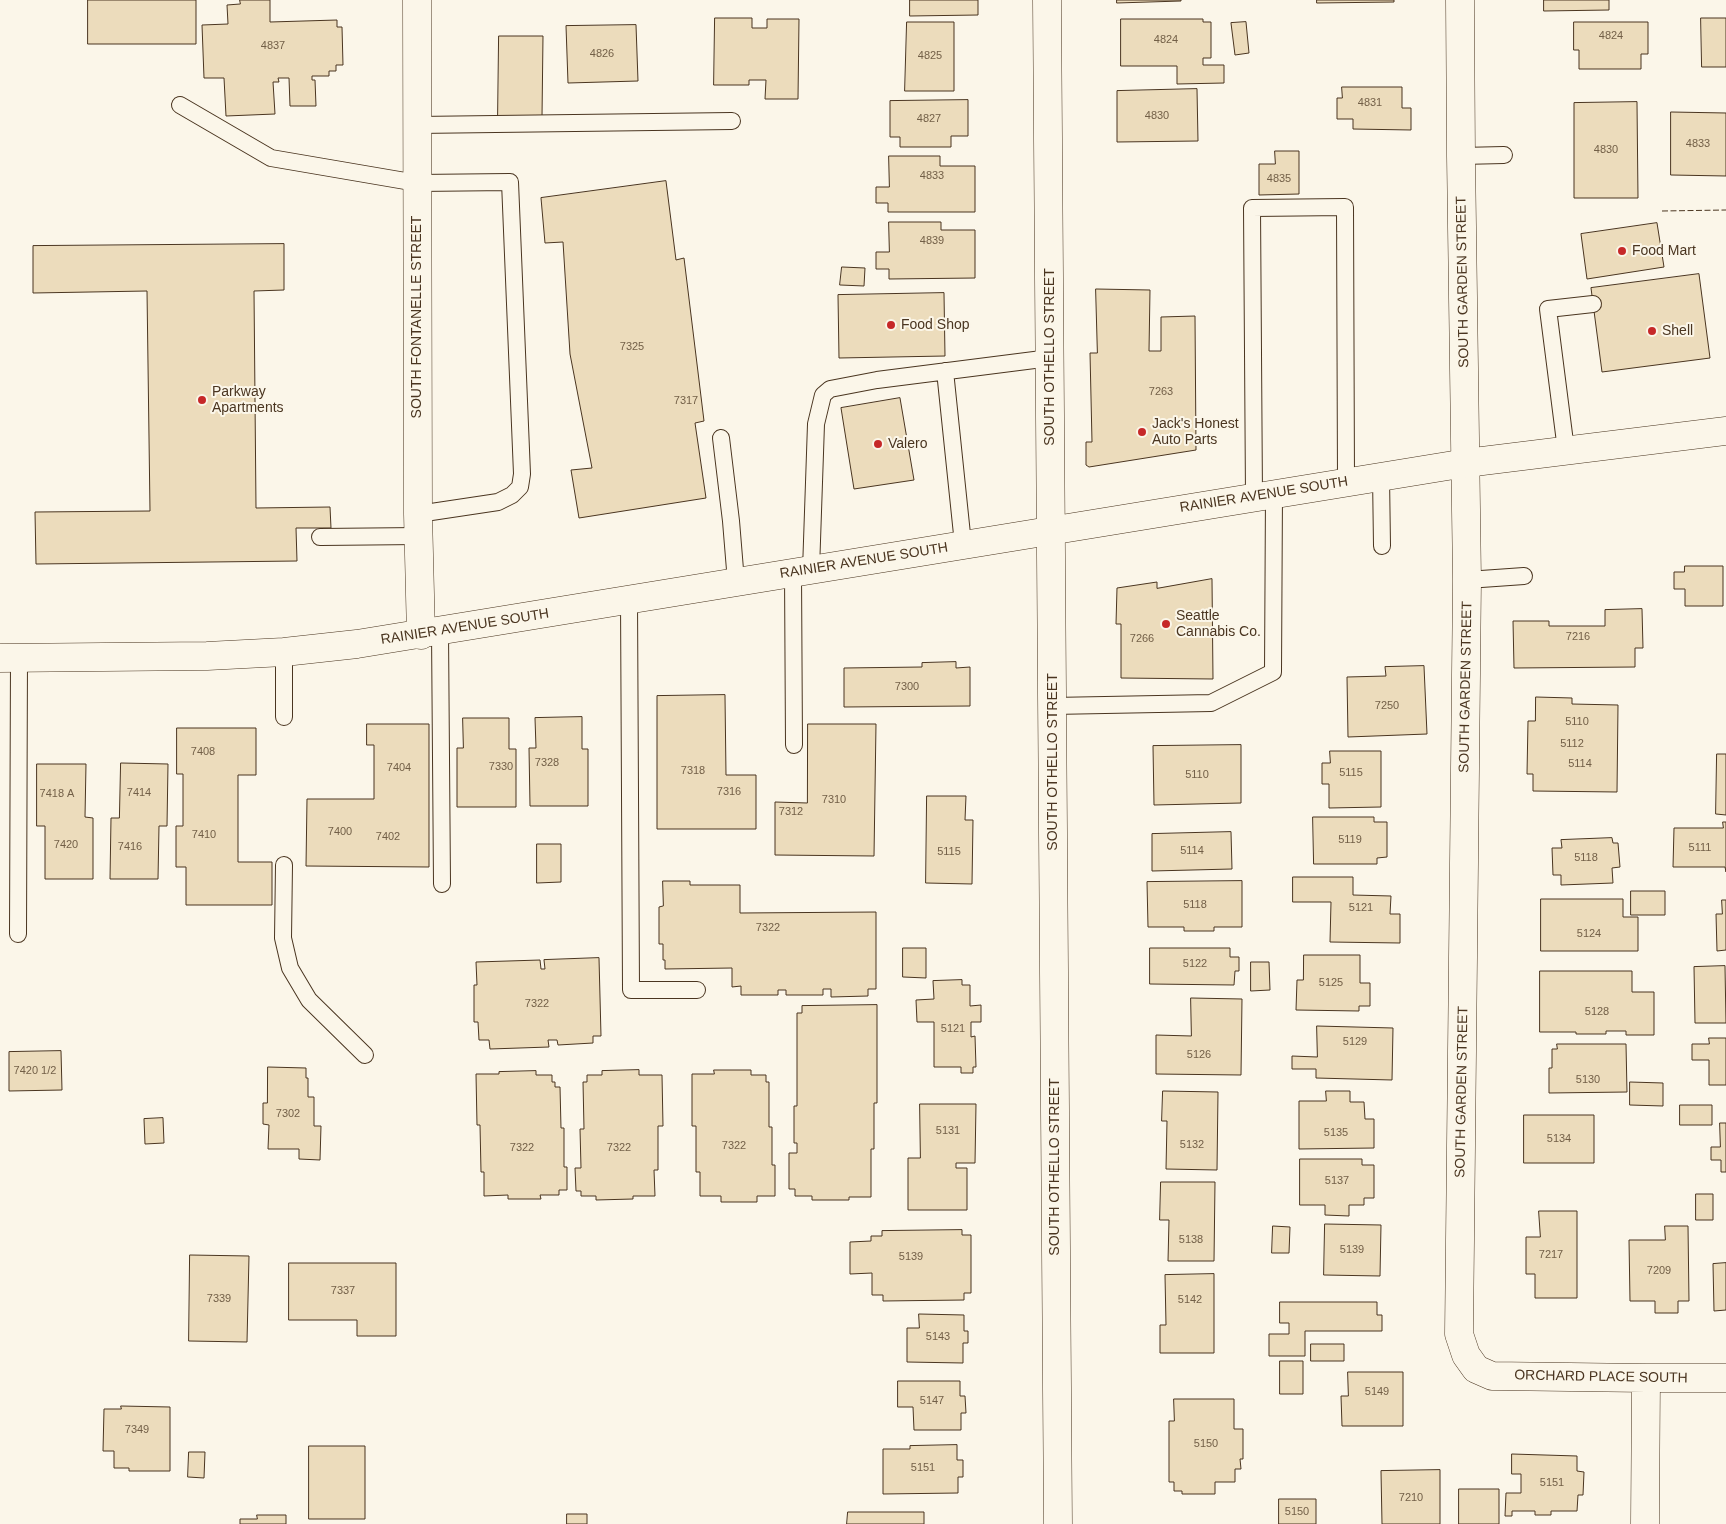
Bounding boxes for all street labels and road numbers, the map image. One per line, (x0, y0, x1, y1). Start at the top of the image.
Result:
street label: SOUTH GARDEN STREET (1453, 196, 1473, 368)
street label: SOUTH FONTANELLE STREET (409, 216, 425, 418)
street label: SOUTH OTHELLO STREET (1042, 268, 1058, 446)
street label: RAINIER AVENUE SOUTH (1179, 473, 1349, 517)
street label: RAINIER AVENUE SOUTH (779, 539, 949, 583)
street label: SOUTH GARDEN STREET (1456, 601, 1476, 773)
street label: RAINIER AVENUE SOUTH (380, 605, 550, 649)
street label: SOUTH OTHELLO STREET (1045, 673, 1061, 851)
street label: SOUTH GARDEN STREET (1452, 1006, 1472, 1178)
street label: SOUTH OTHELLO STREET (1047, 1078, 1063, 1256)
street label: ORCHARD PLACE SOUTH (1514, 1367, 1688, 1387)

